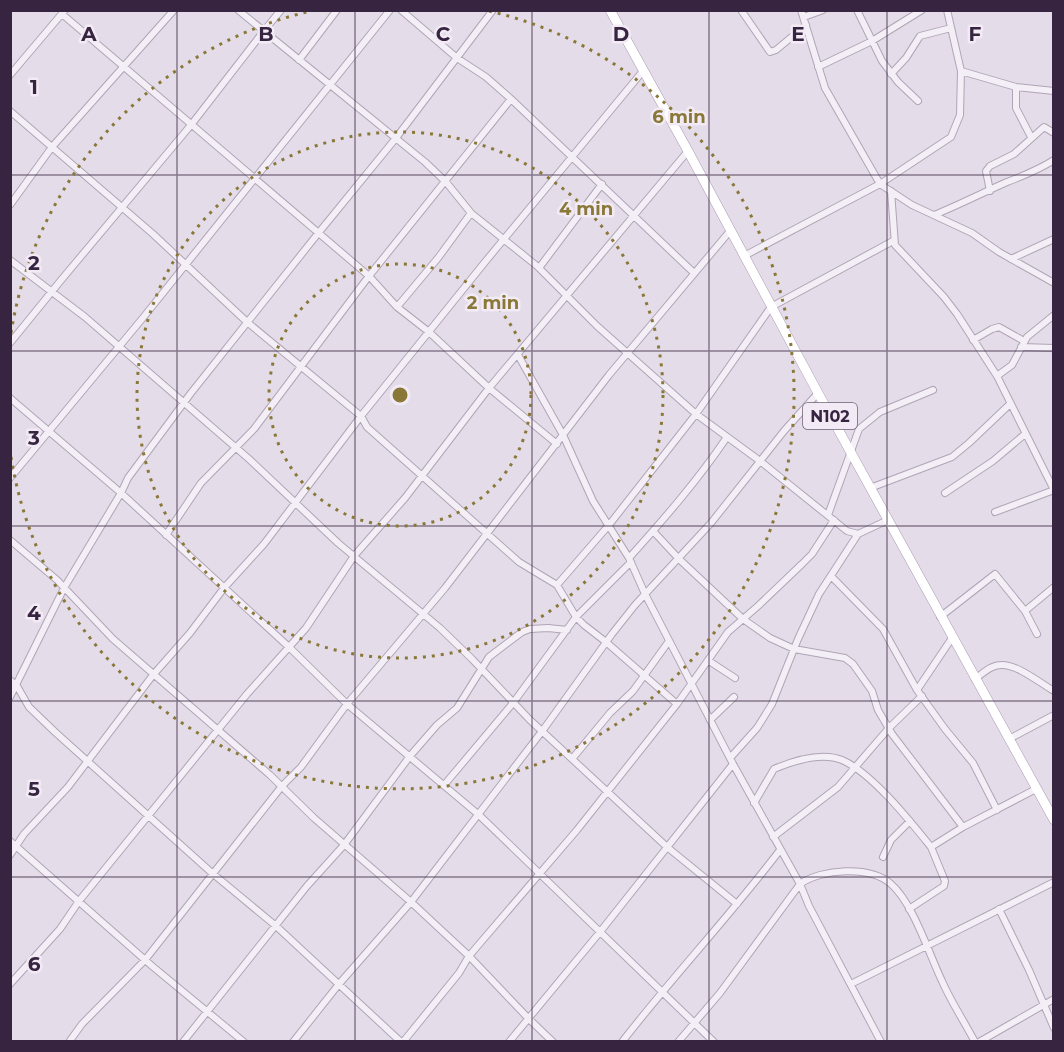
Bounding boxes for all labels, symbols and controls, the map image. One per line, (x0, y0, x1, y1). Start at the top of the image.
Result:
text: A (80, 22, 97, 46)
text: B (258, 22, 274, 46)
text: C (436, 22, 451, 46)
text: D (613, 22, 629, 46)
text: E (791, 22, 805, 46)
text: F (969, 22, 982, 46)
text: 1 (30, 75, 38, 99)
text: 6 min (652, 106, 706, 128)
text: 4 min (559, 198, 613, 220)
text: 2 (28, 251, 40, 275)
text: 2 min (467, 292, 519, 314)
centre of rings (390, 385, 410, 405)
road number: N102 (803, 403, 857, 429)
text: 3 (27, 426, 40, 450)
text: 4 (27, 601, 41, 625)
text: 5 (28, 777, 40, 801)
text: 6 (28, 952, 41, 976)

